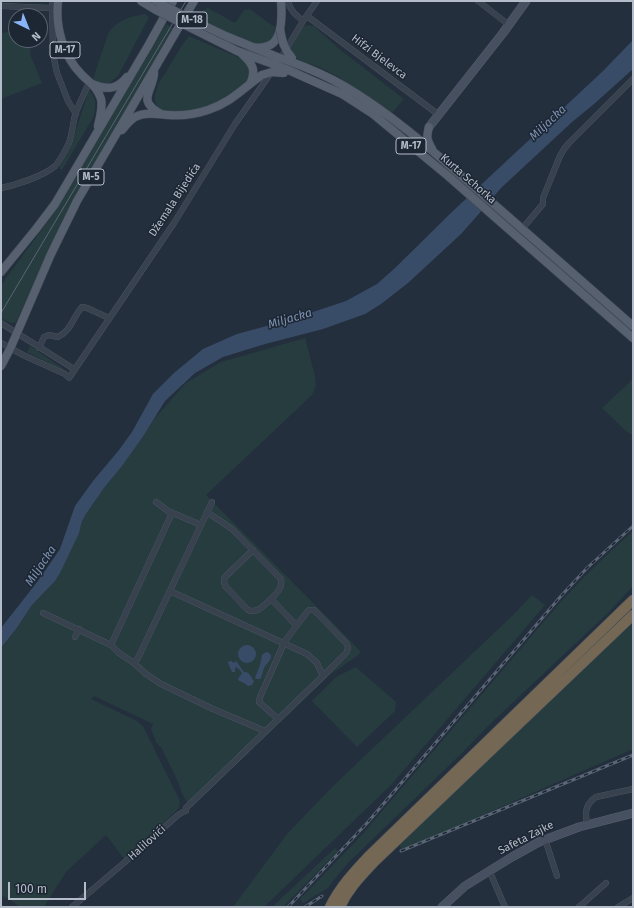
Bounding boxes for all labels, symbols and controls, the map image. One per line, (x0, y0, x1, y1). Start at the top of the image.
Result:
north arrow (8, 8, 48, 48)
road number: M-18 (177, 12, 207, 28)
text: N (29, 29, 43, 44)
street label: Hifzi Bjelevca (349, 32, 409, 82)
road number: M-17 (50, 42, 80, 58)
water label: Miljacka (527, 102, 569, 144)
road number: M-17 (396, 138, 426, 154)
street label: Kurta Schorka (437, 151, 499, 207)
street label: Džemala Bijedića (146, 161, 204, 239)
road number: M-5 (78, 169, 104, 185)
water label: Miljacka (266, 306, 314, 332)
water label: Miljacka (22, 543, 60, 589)
street label: Safeta Zajke (496, 818, 556, 858)
street label: Halilovići (125, 823, 169, 863)
scale bar (10, 874, 88, 900)
text: 100 m (15, 882, 47, 896)

